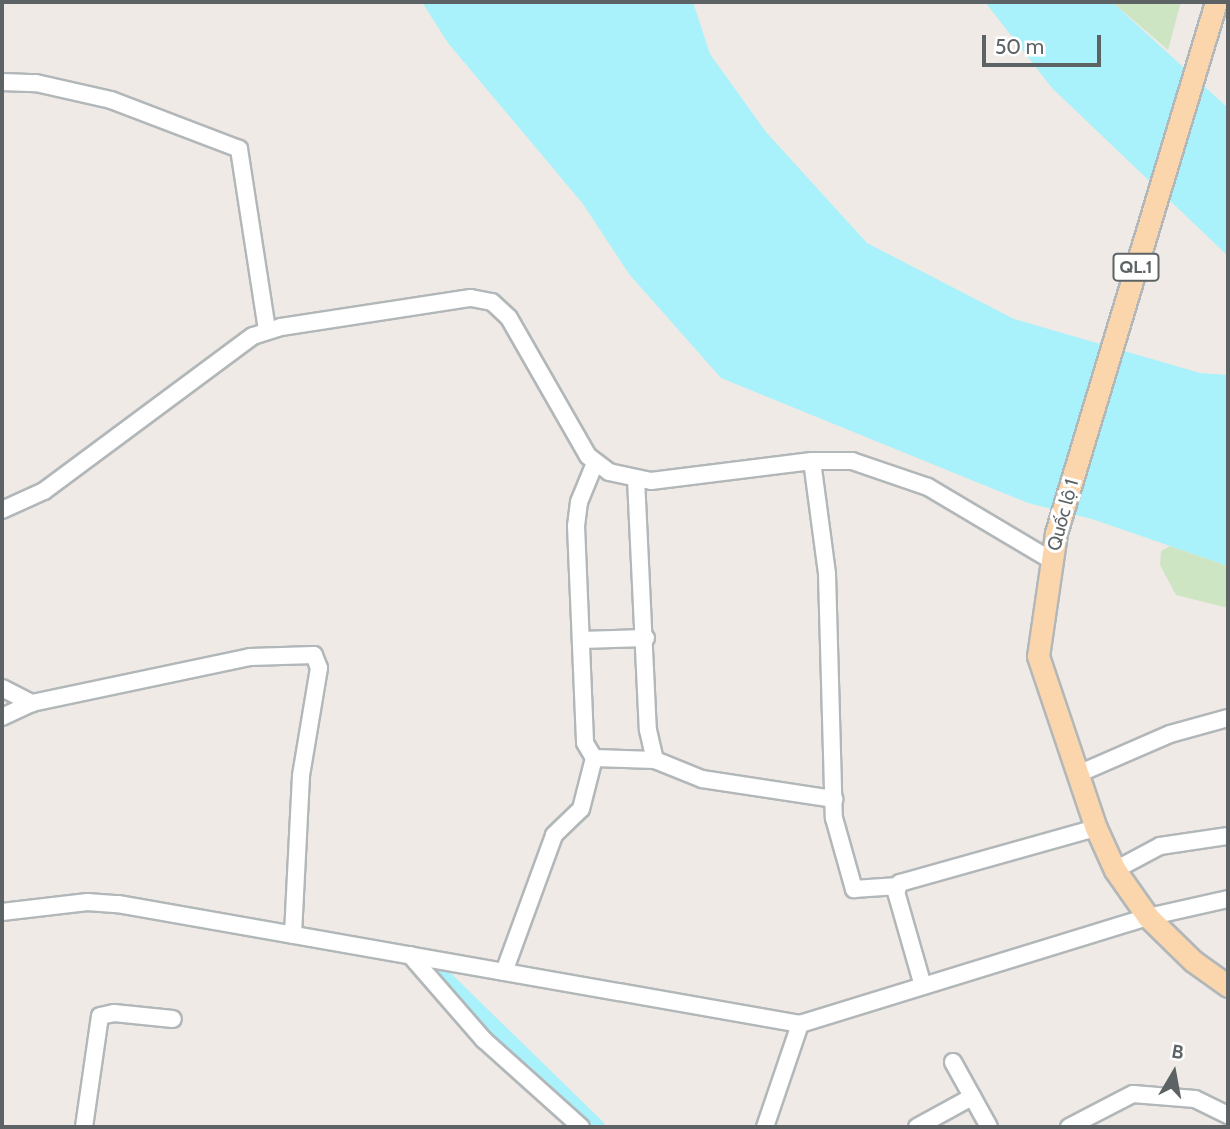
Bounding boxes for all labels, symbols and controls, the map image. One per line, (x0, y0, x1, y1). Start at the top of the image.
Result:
scale bar (985, 21, 1104, 65)
text: 50 m (995, 34, 1044, 59)
road number: QL.1 (1112, 253, 1160, 282)
street label: Quốc lộ 1 (1043, 477, 1083, 553)
north arrow (1139, 1038, 1209, 1108)
text: B (1170, 1039, 1186, 1064)

